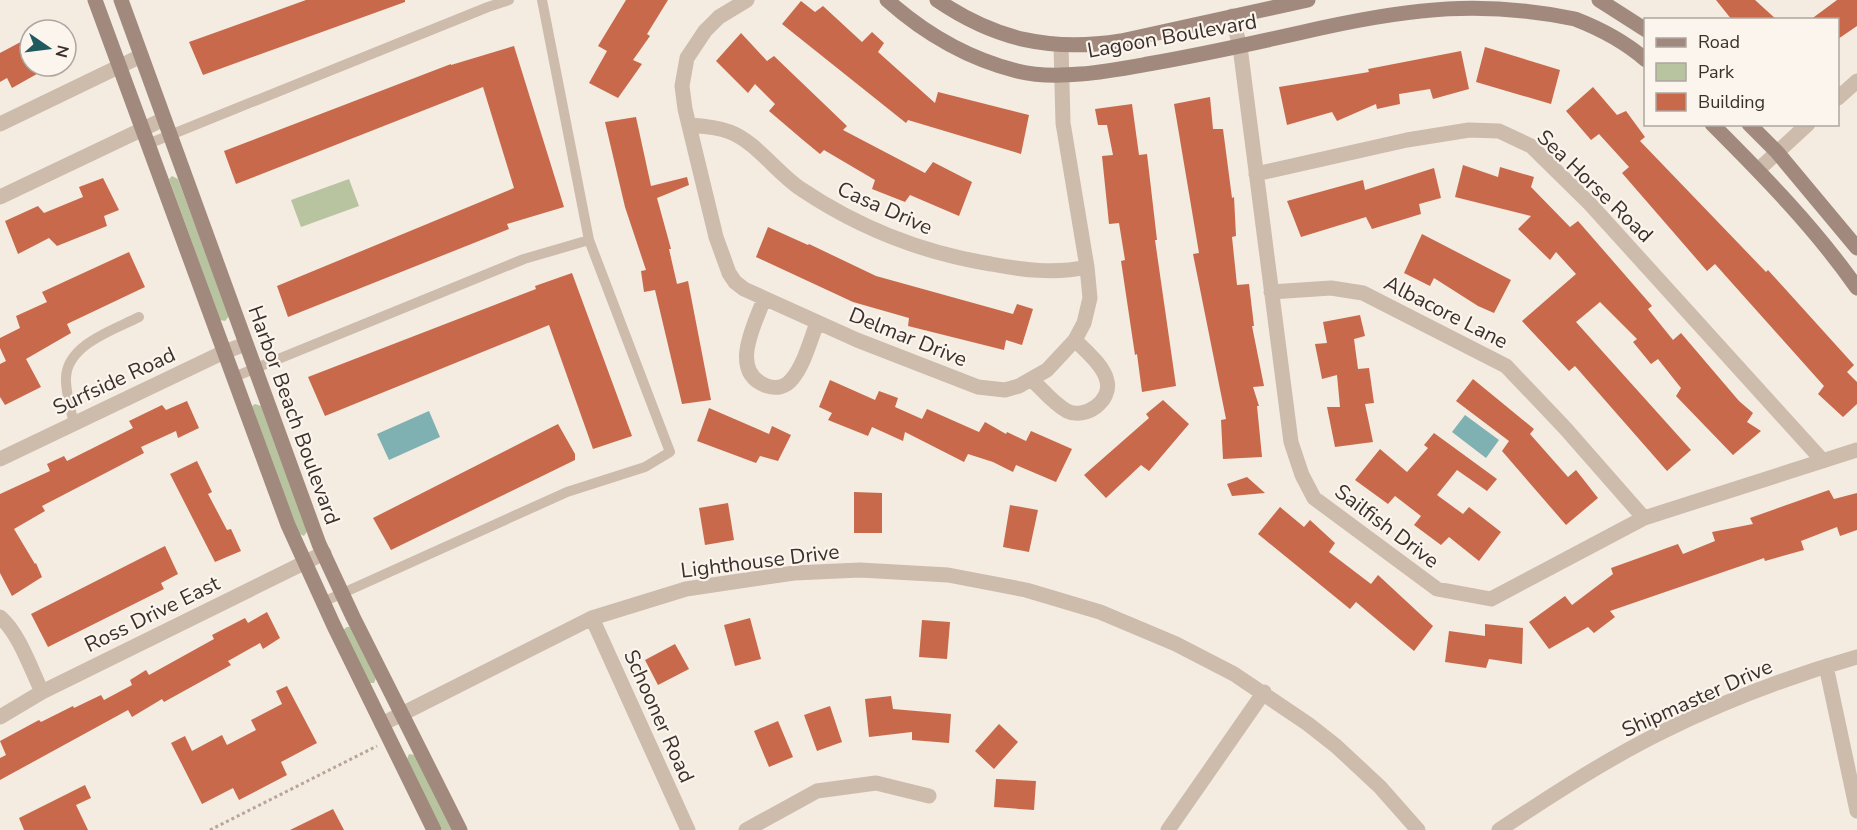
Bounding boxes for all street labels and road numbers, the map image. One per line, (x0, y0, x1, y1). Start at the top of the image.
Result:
street label: Lagoon Boulevard (1085, 7, 1259, 65)
street label: Sea Horse Road (1531, 123, 1659, 249)
street label: Casa Drive (833, 175, 937, 241)
street label: Albacore Lane (1379, 269, 1513, 355)
street label: Delmar Drive (845, 301, 971, 373)
street label: Harbor Beach Boulevard (241, 302, 347, 528)
street label: Surfside Road (48, 340, 180, 422)
street label: Sailfish Drive (1329, 478, 1445, 574)
street label: Lighthouse Drive (679, 537, 841, 585)
street label: Ross Drive East (80, 569, 225, 659)
street label: Schooner Road (617, 645, 701, 787)
street label: Shipmaster Drive (1617, 652, 1777, 744)

